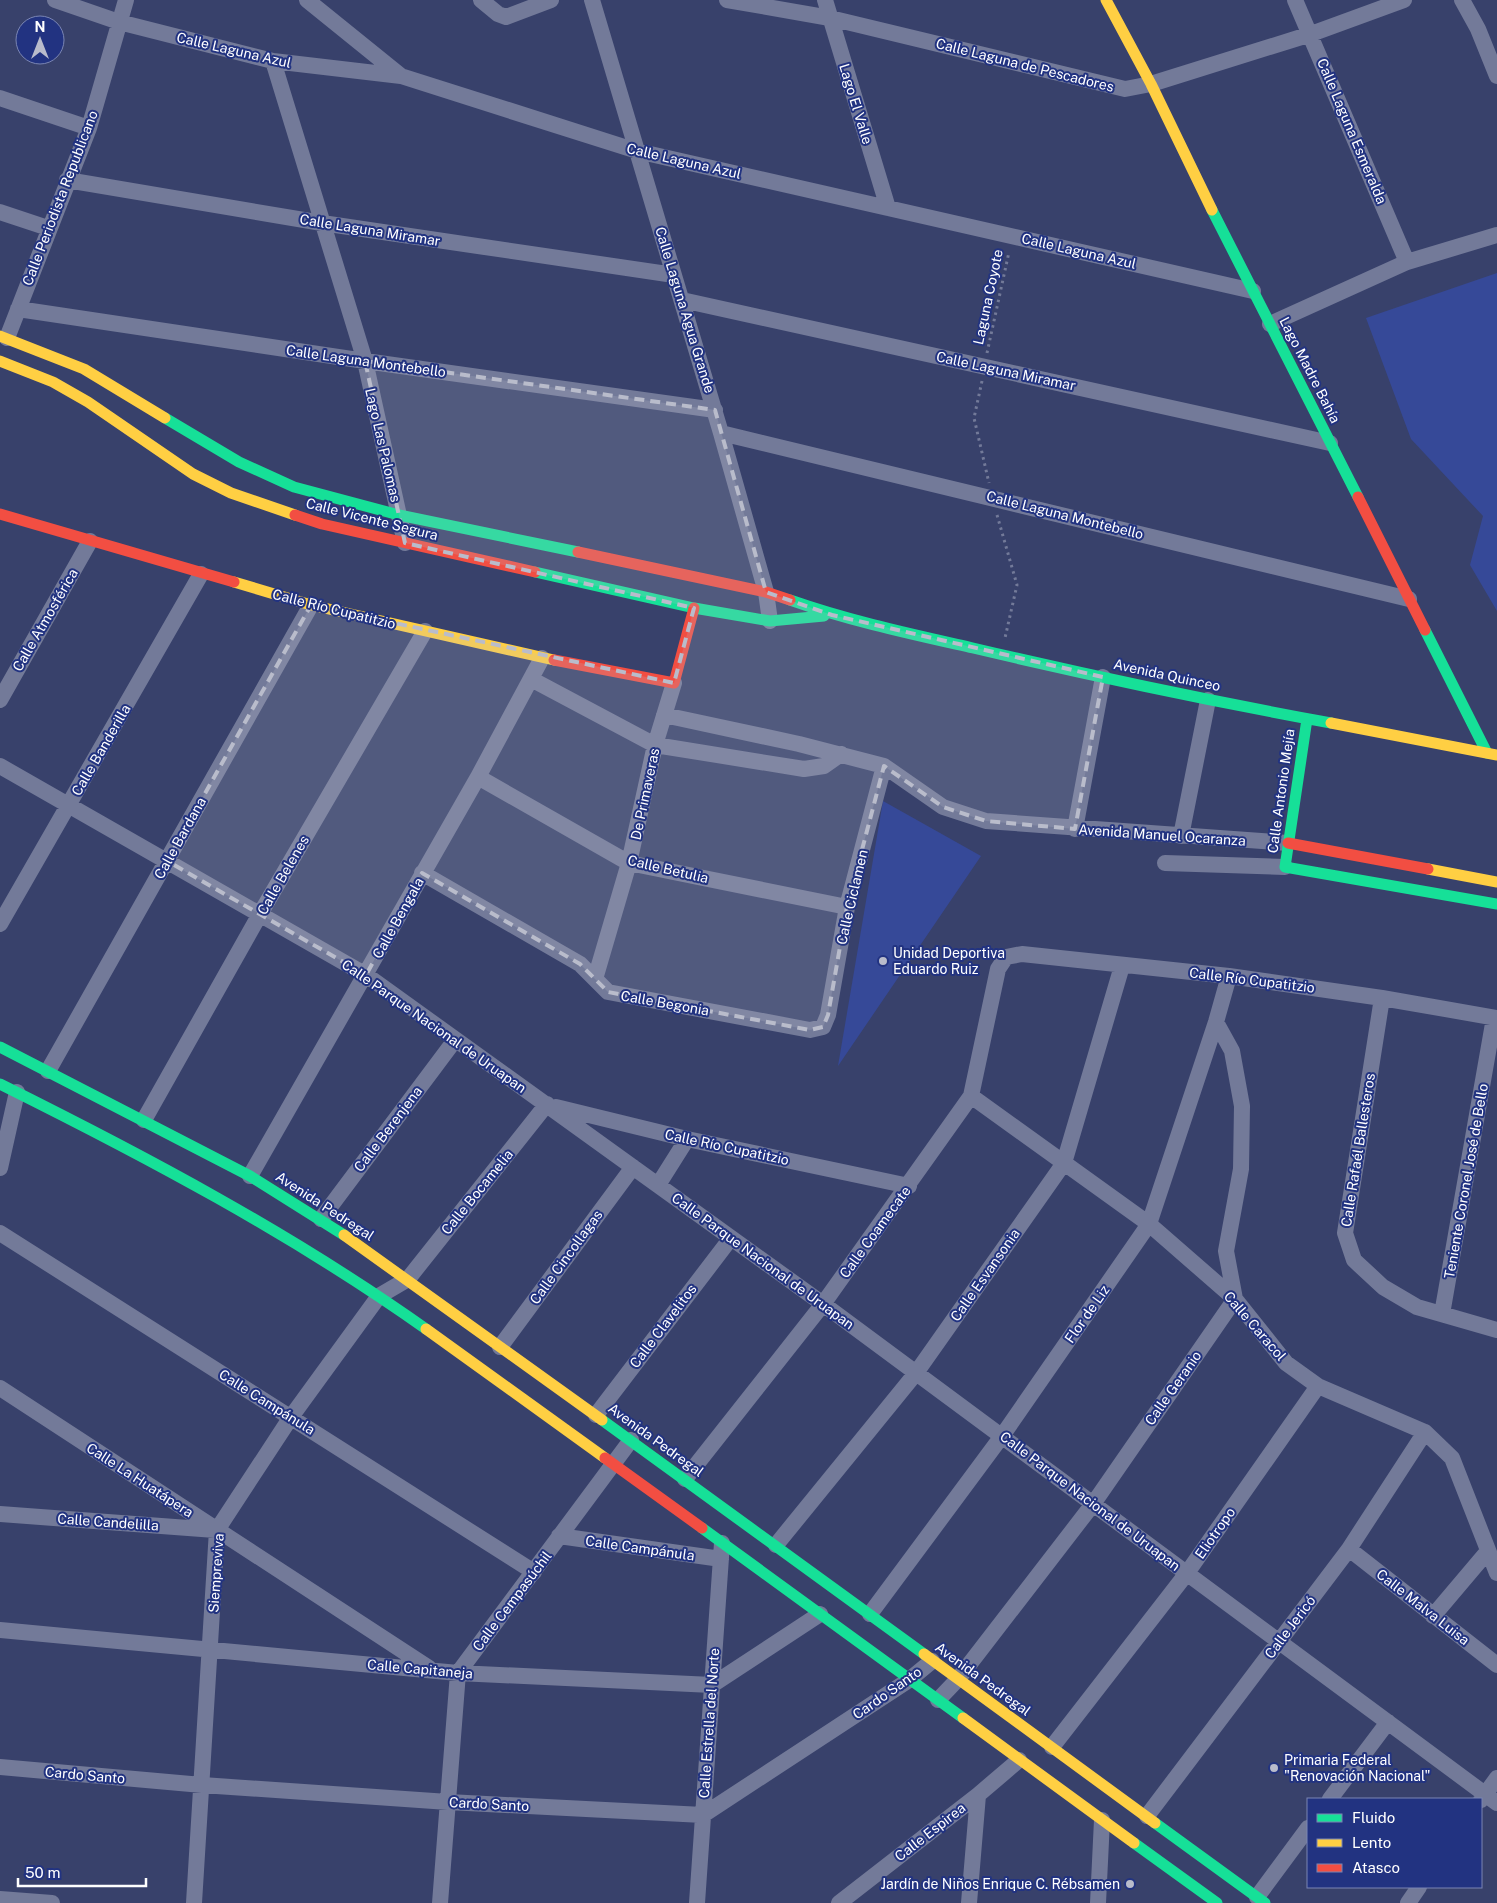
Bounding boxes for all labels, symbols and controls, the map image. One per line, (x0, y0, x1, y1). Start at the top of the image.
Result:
north arrow (15, 15, 65, 65)
text: N (35, 19, 45, 35)
street label: Calle Laguna Azul (175, 29, 293, 71)
street label: Calle Laguna de Pescadores (934, 35, 1116, 95)
street label: Calle Laguna Esmeralda (1314, 56, 1390, 206)
street label: Lago El Valle (836, 62, 876, 146)
street label: Calle Periodista Republicano (19, 108, 101, 288)
street label: Calle Laguna Azul (625, 140, 743, 182)
street label: Calle Laguna Miramar (299, 211, 441, 249)
street label: Calle Laguna Agua Grande (652, 225, 718, 395)
street label: Calle Laguna Azul (1020, 230, 1138, 272)
street label: Laguna Coyote (970, 248, 1006, 346)
street label: Lago Madre Bahía (1276, 314, 1344, 426)
street label: Calle Laguna Montebello (285, 342, 447, 380)
street label: Calle Laguna Miramar (935, 348, 1077, 394)
street label: Lago Las Palomas (362, 386, 404, 504)
street label: Calle Laguna Montebello (985, 488, 1145, 542)
street label: Calle Vicente Segura (304, 495, 440, 543)
street label: Calle Atmosférica (9, 566, 81, 674)
street label: Calle Río Cupatitzio (271, 586, 397, 632)
street label: Avenida Quinceo (1112, 656, 1222, 694)
street label: Calle Banderilla (68, 701, 134, 799)
street label: Calle Antonio Mejía (1264, 728, 1298, 854)
street label: De Primaveras (627, 747, 663, 841)
street label: Calle Bardana (151, 794, 209, 882)
street label: Avenida Manuel Ocaranza (1078, 821, 1246, 849)
street label: Calle Belenes (254, 833, 312, 917)
street label: Calle Ciclamen (833, 848, 871, 946)
street label: Calle Betulia (626, 852, 710, 886)
street label: Calle Bengala (369, 875, 427, 961)
place label: Unidad Deportiva Eduardo Ruiz (893, 945, 1005, 977)
marker: Unidad Deportiva Eduardo Ruiz (877, 955, 889, 967)
street label: Calle Parque Nacional de Uruapan (339, 956, 529, 1096)
street label: Calle Río Cupatitzio (1188, 964, 1316, 996)
street label: Calle Begonia (620, 987, 710, 1019)
street label: Calle Rafaél Ballesteros (1338, 1072, 1378, 1228)
street label: Teniente Coronel José de Bello (1441, 1082, 1491, 1280)
street label: Calle Berenjena (351, 1083, 425, 1175)
street label: Calle Río Cupatitzio (663, 1126, 791, 1168)
street label: Calle Bocamelia (438, 1146, 516, 1238)
street label: Avenida Pedregal (273, 1168, 377, 1244)
street label: Calle Coamecate (836, 1183, 914, 1281)
street label: Calle Parque Nacional de Uruapan (669, 1190, 857, 1332)
street label: Calle Cincollagas (526, 1207, 606, 1307)
street label: Calle Esvansonia (947, 1226, 1023, 1324)
street label: Calle Clavelitos (626, 1281, 700, 1371)
street label: Flor de Liz (1061, 1282, 1113, 1346)
street label: Calle Caracol (1221, 1288, 1289, 1364)
street label: Calle Geranio (1141, 1348, 1205, 1428)
street label: Calle Campánula (216, 1366, 318, 1438)
street label: Avenida Pedregal (605, 1400, 707, 1480)
street label: Calle Parque Nacional de Uruapan (997, 1428, 1183, 1574)
street label: Calle La Huatápera (84, 1439, 196, 1521)
street label: Eliotropo (1192, 1504, 1238, 1562)
street label: Calle Candelilla (57, 1510, 159, 1534)
street label: Calle Campánula (584, 1532, 696, 1564)
street label: Siempreviva (205, 1533, 227, 1613)
street label: Calle Cempasúchil (469, 1548, 555, 1654)
street label: Calle Malva Luisa (1373, 1566, 1473, 1648)
street label: Calle Jericó (1261, 1592, 1319, 1661)
street label: Avenida Pedregal (932, 1639, 1034, 1719)
street label: Calle Estrella del Norte (696, 1647, 722, 1799)
street label: Calle Capitaneja (366, 1656, 474, 1682)
street label: Cardo Santo (850, 1663, 925, 1723)
place label: Primaria Federal "Renovación Nacional" (1284, 1752, 1431, 1784)
marker: Primaria Federal "Renovación Nacional" (1268, 1762, 1280, 1774)
street label: Cardo Santo (44, 1764, 126, 1786)
street label: Cardo Santo (449, 1794, 530, 1814)
legend (1307, 1798, 1482, 1888)
street label: Calle Espirea (892, 1800, 968, 1864)
text: Fluido (1352, 1809, 1395, 1826)
text: Lento (1352, 1834, 1391, 1851)
scale bar (18, 1856, 145, 1888)
text: Atasco (1352, 1859, 1400, 1876)
text: 50 m (25, 1864, 60, 1881)
place label: Jardín de Niños Enrique C. Rébsamen (880, 1876, 1120, 1892)
marker: Jardín de Niños Enrique C. Rébsamen (1124, 1878, 1136, 1890)

